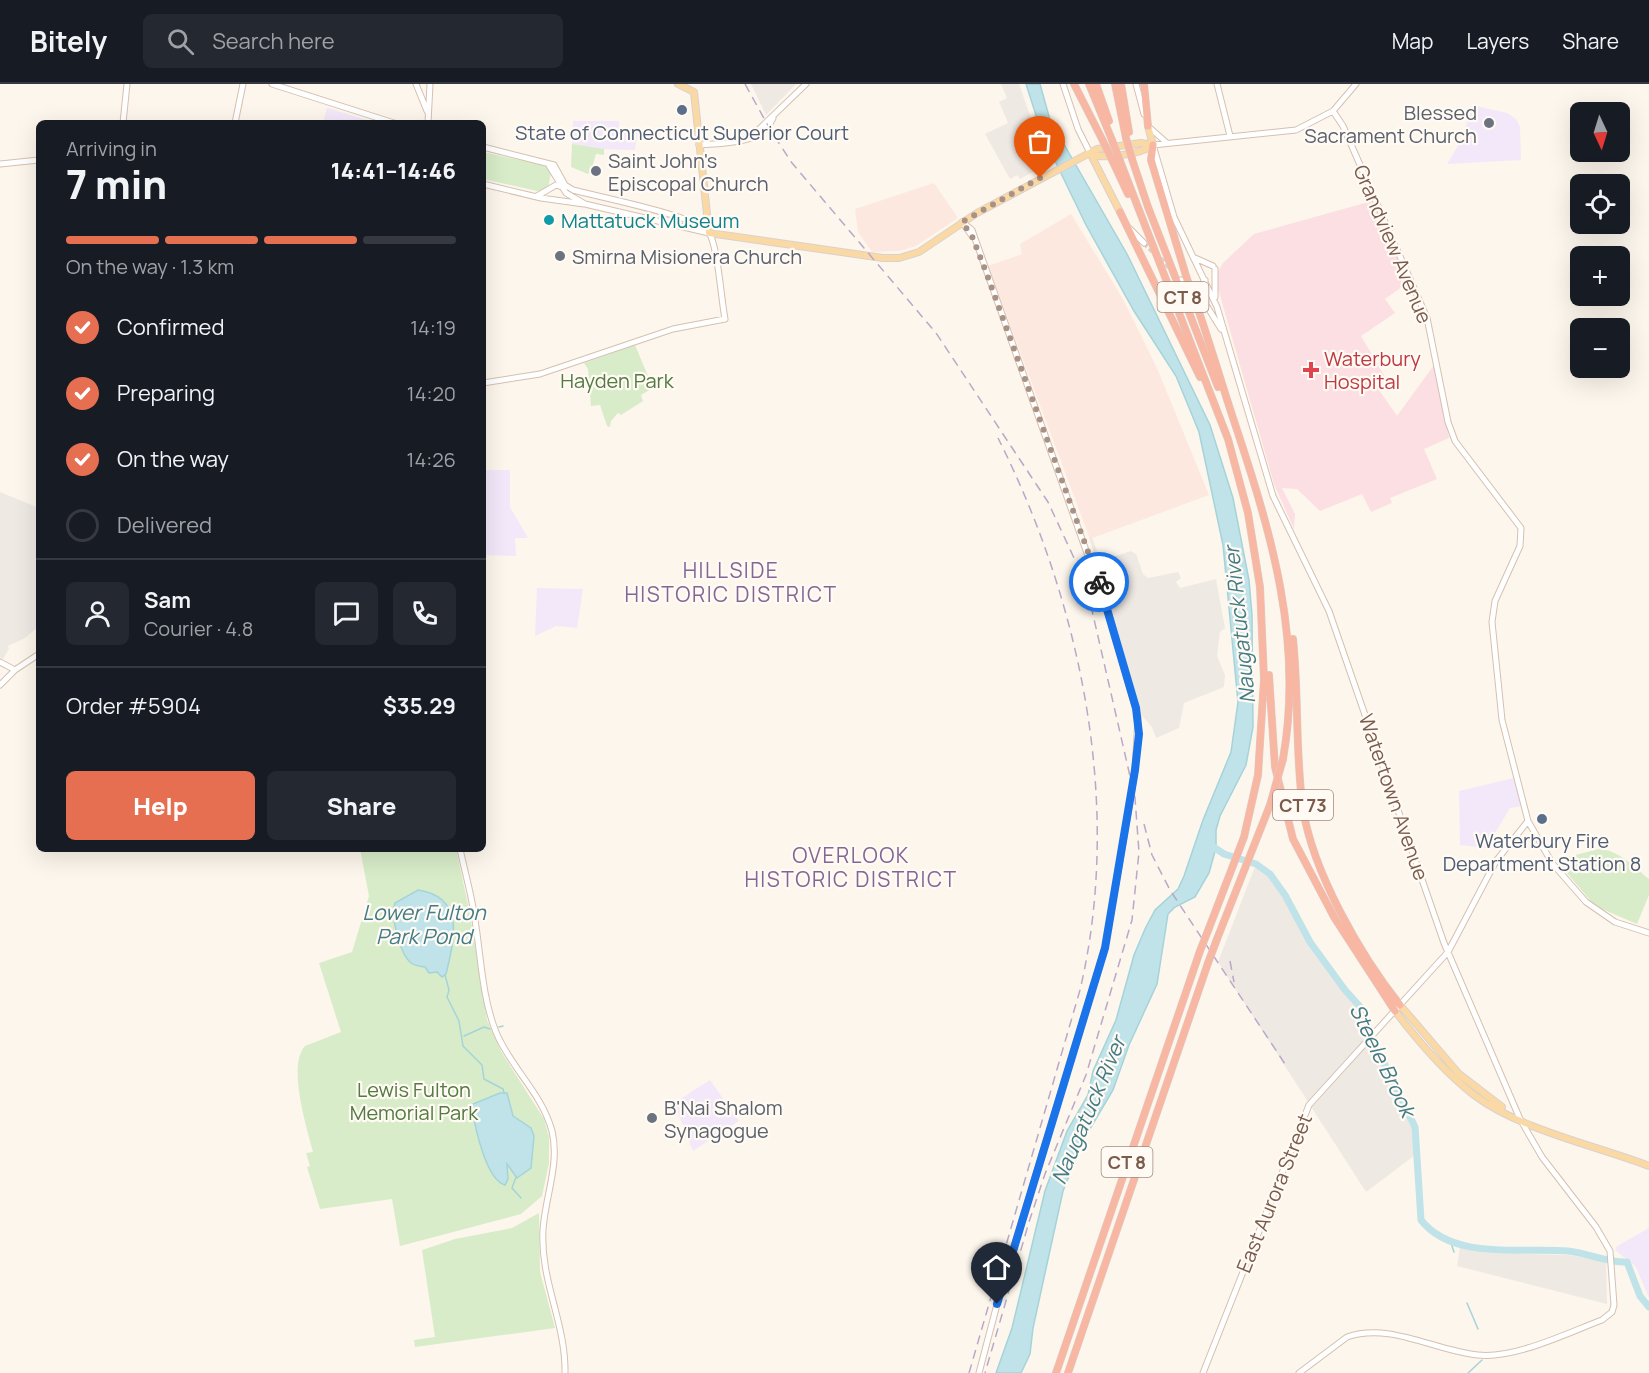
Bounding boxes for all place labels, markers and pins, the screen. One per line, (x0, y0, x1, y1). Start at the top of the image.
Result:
place label: Blessed Sacrament Church (1304, 99, 1477, 149)
marker: State of Connecticut Superior Court (675, 103, 689, 117)
pin (1014, 116, 1065, 178)
marker: Blessed Sacrament Church (1482, 116, 1496, 130)
place label: State of Connecticut Superior Court (515, 119, 849, 146)
place label: Saint John's Episcopal Church (608, 147, 769, 197)
marker: Saint John's Episcopal Church (589, 164, 603, 178)
place label: Mattatuck Museum (561, 207, 739, 234)
marker: Mattatuck Museum (542, 213, 556, 227)
place label: Smirna Misionera Church (572, 243, 802, 270)
marker: Smirna Misionera Church (553, 249, 567, 263)
place label: Waterbury Hospital (1324, 345, 1421, 395)
marker: Waterbury Hospital (1302, 361, 1320, 379)
marker: Waterbury Fire Department Station 8 (1535, 812, 1549, 826)
place label: Waterbury Fire Department Station 8 (1443, 827, 1641, 877)
place label: B'Nai Shalom Synagogue (664, 1094, 783, 1144)
marker: B'Nai Shalom Synagogue (645, 1111, 659, 1125)
pin (971, 1242, 1022, 1304)

